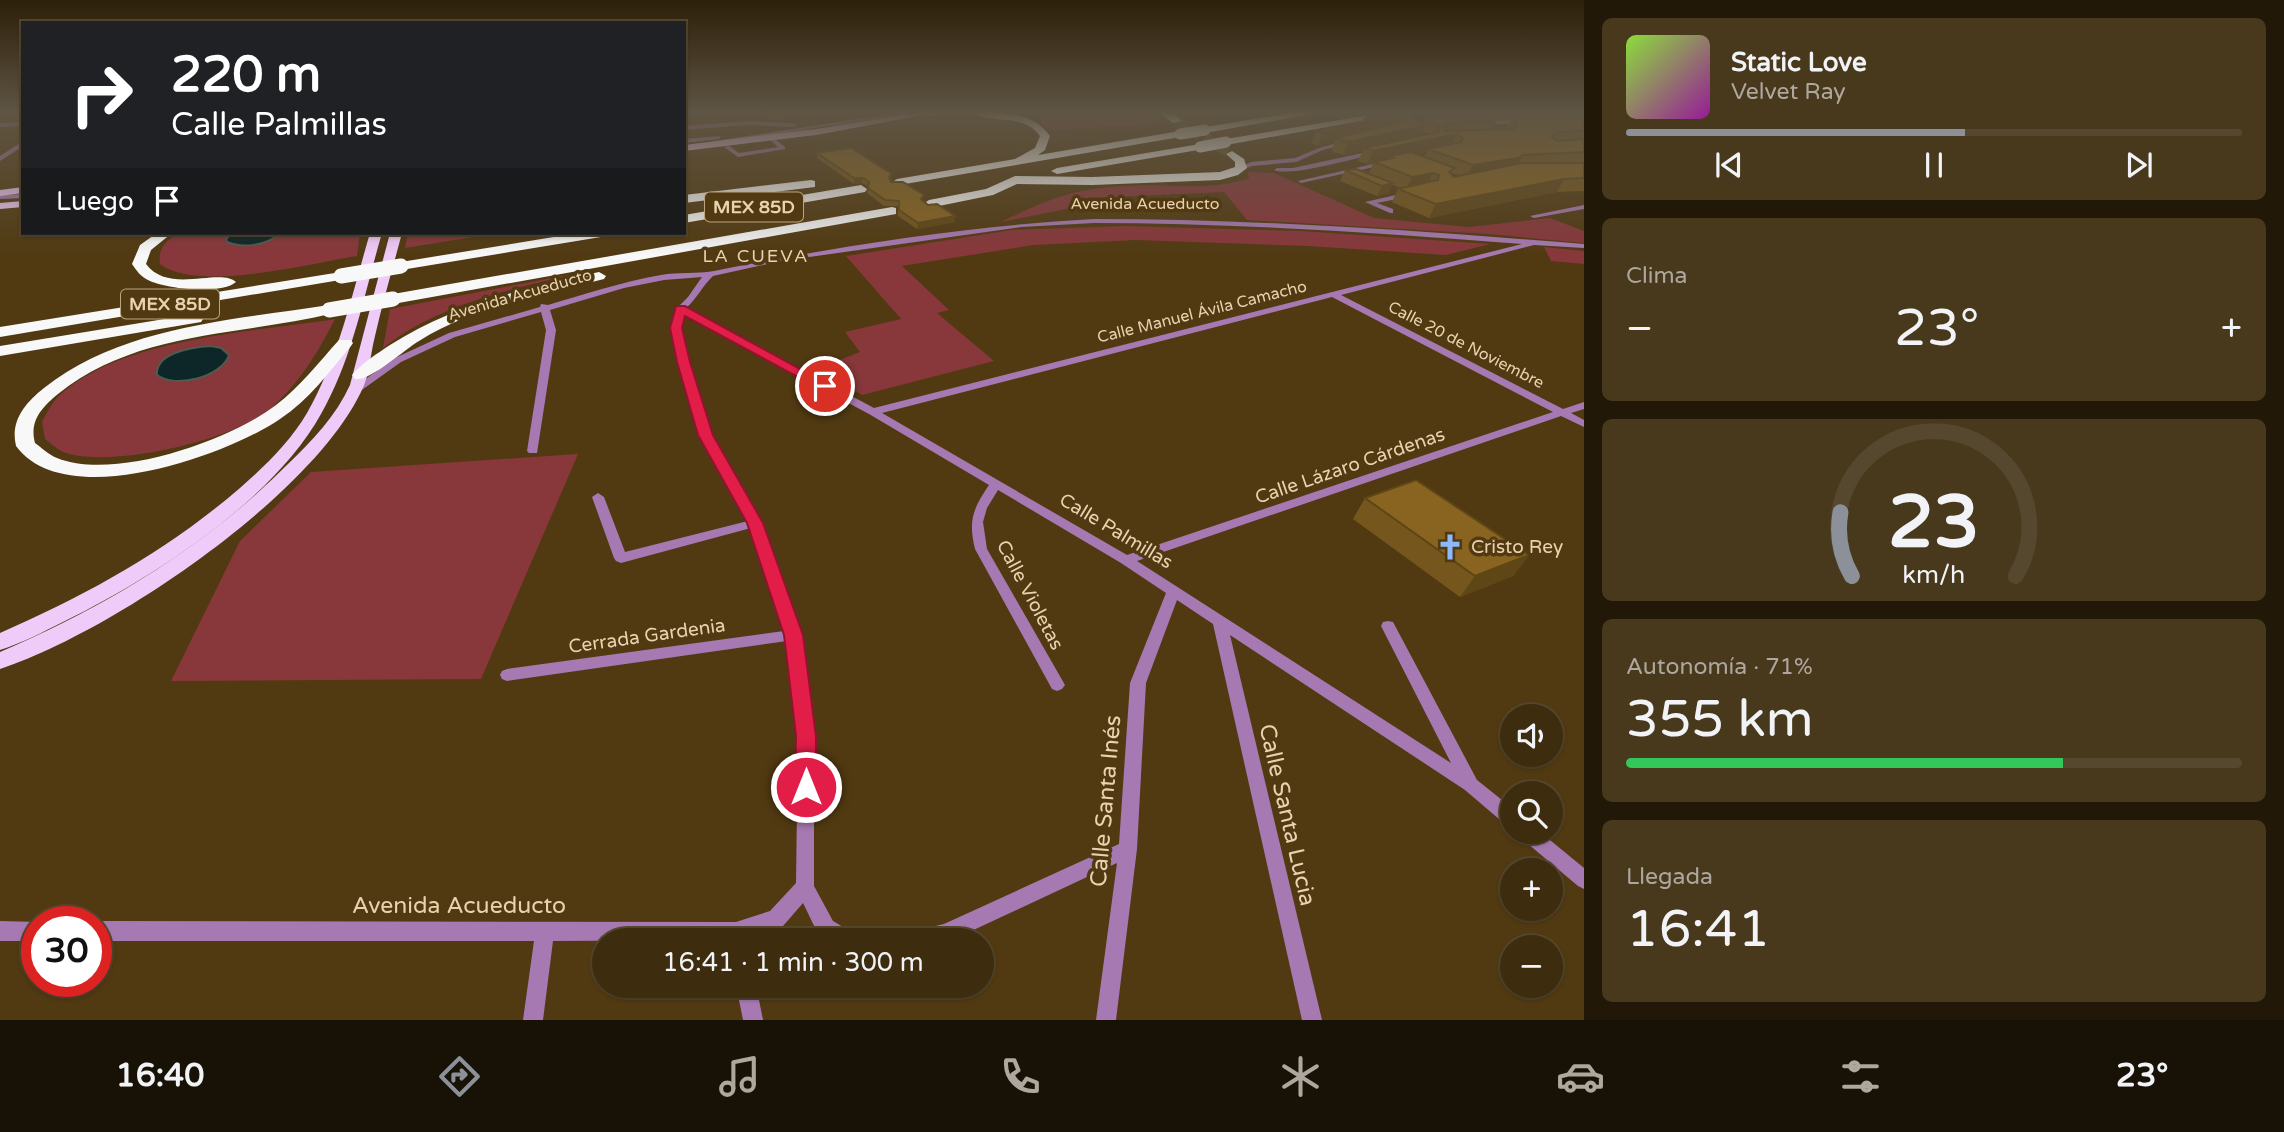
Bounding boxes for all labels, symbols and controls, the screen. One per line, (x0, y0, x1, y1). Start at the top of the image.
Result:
text: 220 m (171, 46, 321, 105)
text: Static Love (1731, 47, 1867, 78)
icon: right (56, 49, 147, 140)
text: Velvet Ray (1731, 78, 1846, 106)
text: Calle Palmillas (171, 106, 387, 144)
icon: previous (1710, 146, 1748, 184)
icon: pause (1915, 146, 1953, 184)
icon: next (2120, 146, 2158, 184)
icon: arrive (148, 182, 186, 220)
text: Luego (56, 186, 134, 217)
road number: MEX 85D (705, 192, 803, 222)
street label: Avenida Acueducto (1071, 194, 1219, 214)
district label: LA CUEVA (703, 245, 809, 267)
text: Clima (1626, 262, 1687, 290)
street label: Avenida Acueducto (446, 265, 594, 325)
street label: Calle Manuel Ávila Camacho (1095, 276, 1309, 348)
road number: MEX 85D (121, 290, 219, 318)
street label: Calle 20 de Noviembre (1385, 297, 1547, 393)
text: 23° (1894, 297, 1979, 360)
text: − (1626, 306, 1653, 352)
text: + (2221, 306, 2242, 352)
pin (795, 356, 855, 416)
icon: arrive (806, 367, 844, 405)
street label: Calle Lázaro Cárdenas (1252, 423, 1448, 509)
text: 23 (1888, 479, 1980, 567)
street label: Calle Palmillas (1055, 489, 1177, 573)
church icon: Cristo Rey (1435, 532, 1465, 562)
street label: Calle Violetas (992, 536, 1068, 654)
place label: Cristo Rey (1471, 536, 1563, 558)
text: km/h (1903, 560, 1965, 590)
street label: Cerrada Gardenia (567, 614, 727, 658)
text: Autonomía · 71% (1626, 653, 1813, 681)
text: 355 km (1626, 688, 1814, 751)
map controls (1500, 704, 1563, 998)
button: sound (1500, 704, 1563, 767)
street label: Calle Santa Inés (1085, 714, 1127, 888)
street label: Calle Santa Lucia (1252, 721, 1322, 909)
position arrow (769, 750, 843, 824)
button: search (1500, 781, 1563, 844)
button: + (1500, 858, 1563, 921)
text: Llegada (1626, 863, 1713, 891)
street label: Avenida Acueducto (352, 892, 566, 920)
text: 16:41 (1626, 898, 1770, 961)
speed limit sign: 30 (21, 906, 112, 997)
button: − (1500, 935, 1563, 998)
text: 16:41 · 1 min · 300 m (662, 947, 924, 978)
icon: directions (435, 1052, 484, 1101)
icon: music (715, 1052, 764, 1101)
icon: phone (996, 1052, 1045, 1101)
icon: climate (1276, 1052, 1325, 1101)
icon: car (1556, 1052, 1605, 1101)
icon: filters (1836, 1052, 1885, 1101)
text: 16:40 (116, 1057, 204, 1095)
text: 23° (2116, 1057, 2168, 1095)

